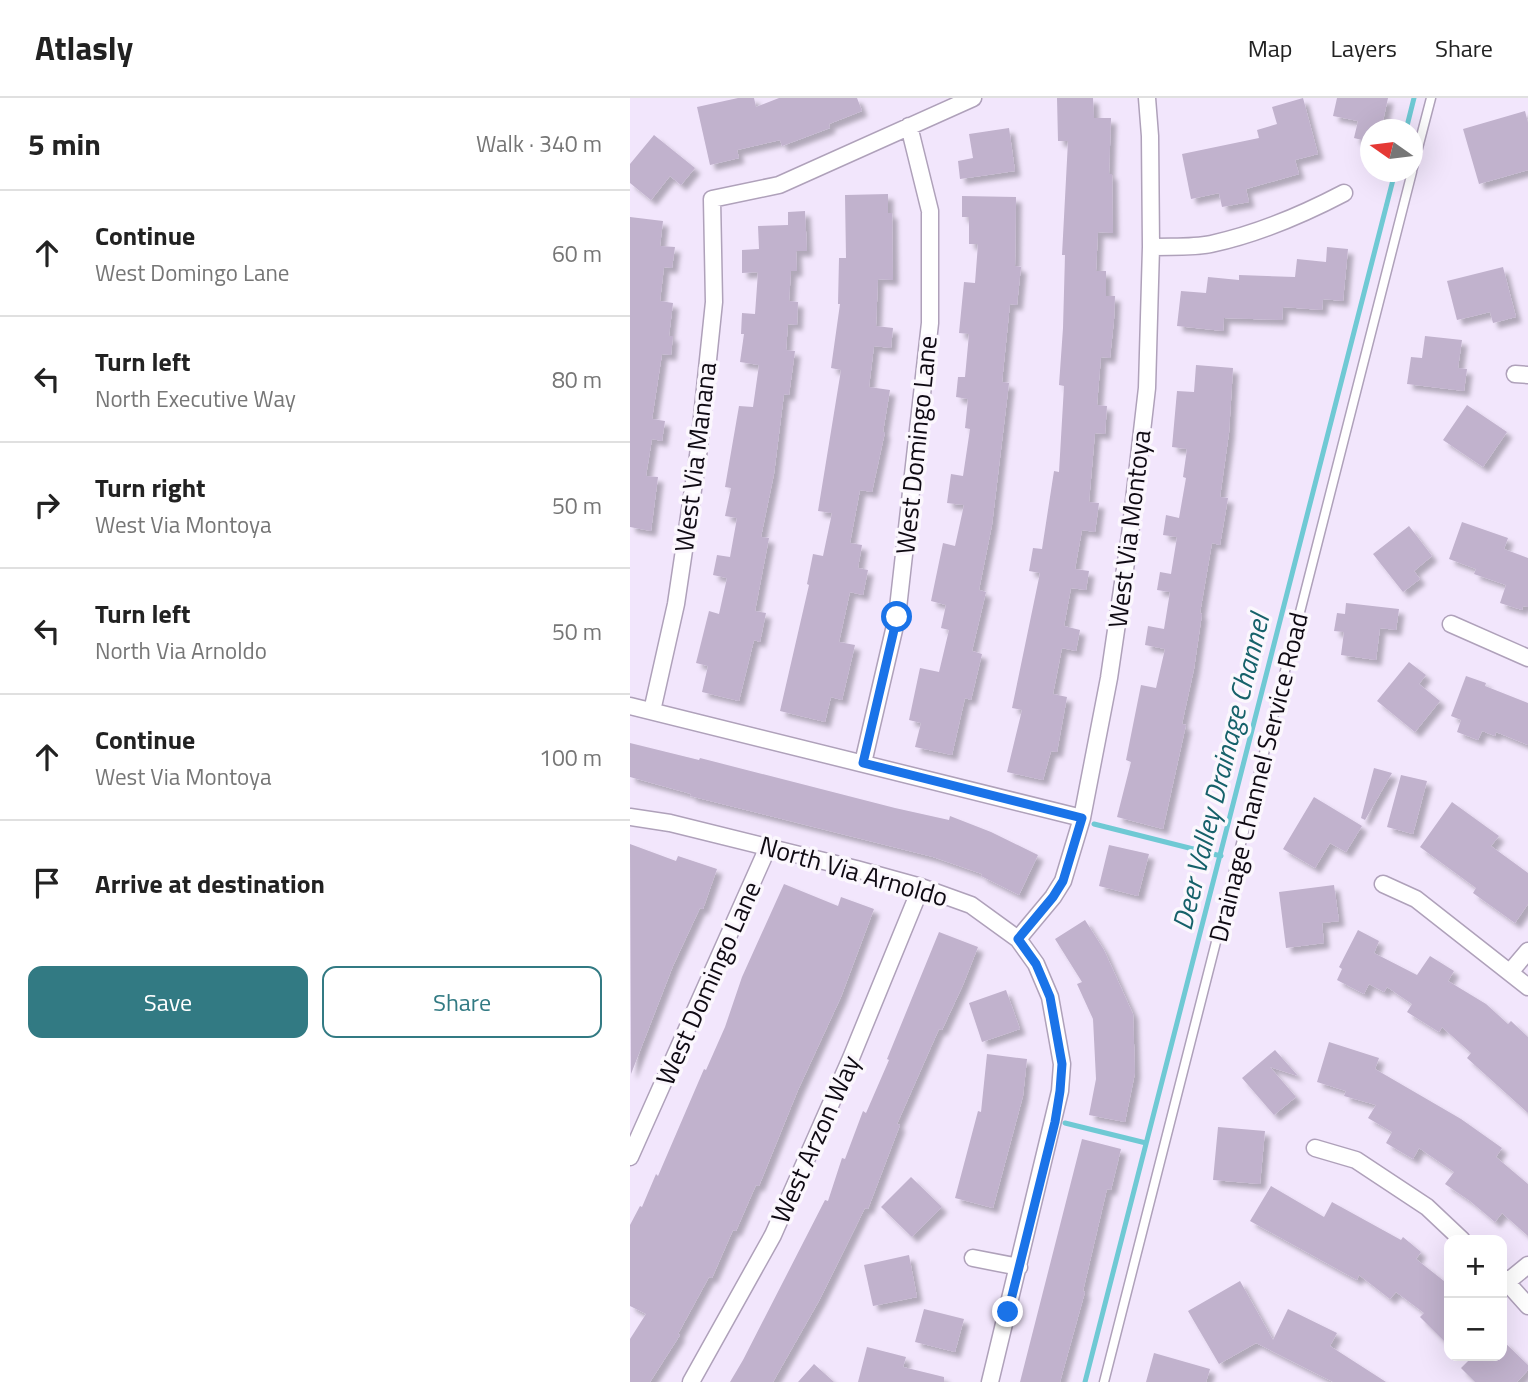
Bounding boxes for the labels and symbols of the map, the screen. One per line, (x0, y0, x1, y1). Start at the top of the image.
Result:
north arrow (1360, 119, 1423, 182)
street label: West Domingo Lane (885, 334, 947, 556)
street label: West Via Manana (664, 360, 726, 554)
street label: West Via Montoya (1097, 428, 1161, 630)
route start (881, 601, 912, 632)
water label: Deer Valley Drainage Channel (1160, 607, 1281, 935)
street label: Drainage Channel Service Road (1198, 608, 1318, 946)
street label: North Via Arnoldo (755, 825, 953, 917)
street label: West Domingo Lane (645, 875, 771, 1091)
street label: West Arzon Way (761, 1049, 869, 1229)
route end (992, 1296, 1023, 1327)

